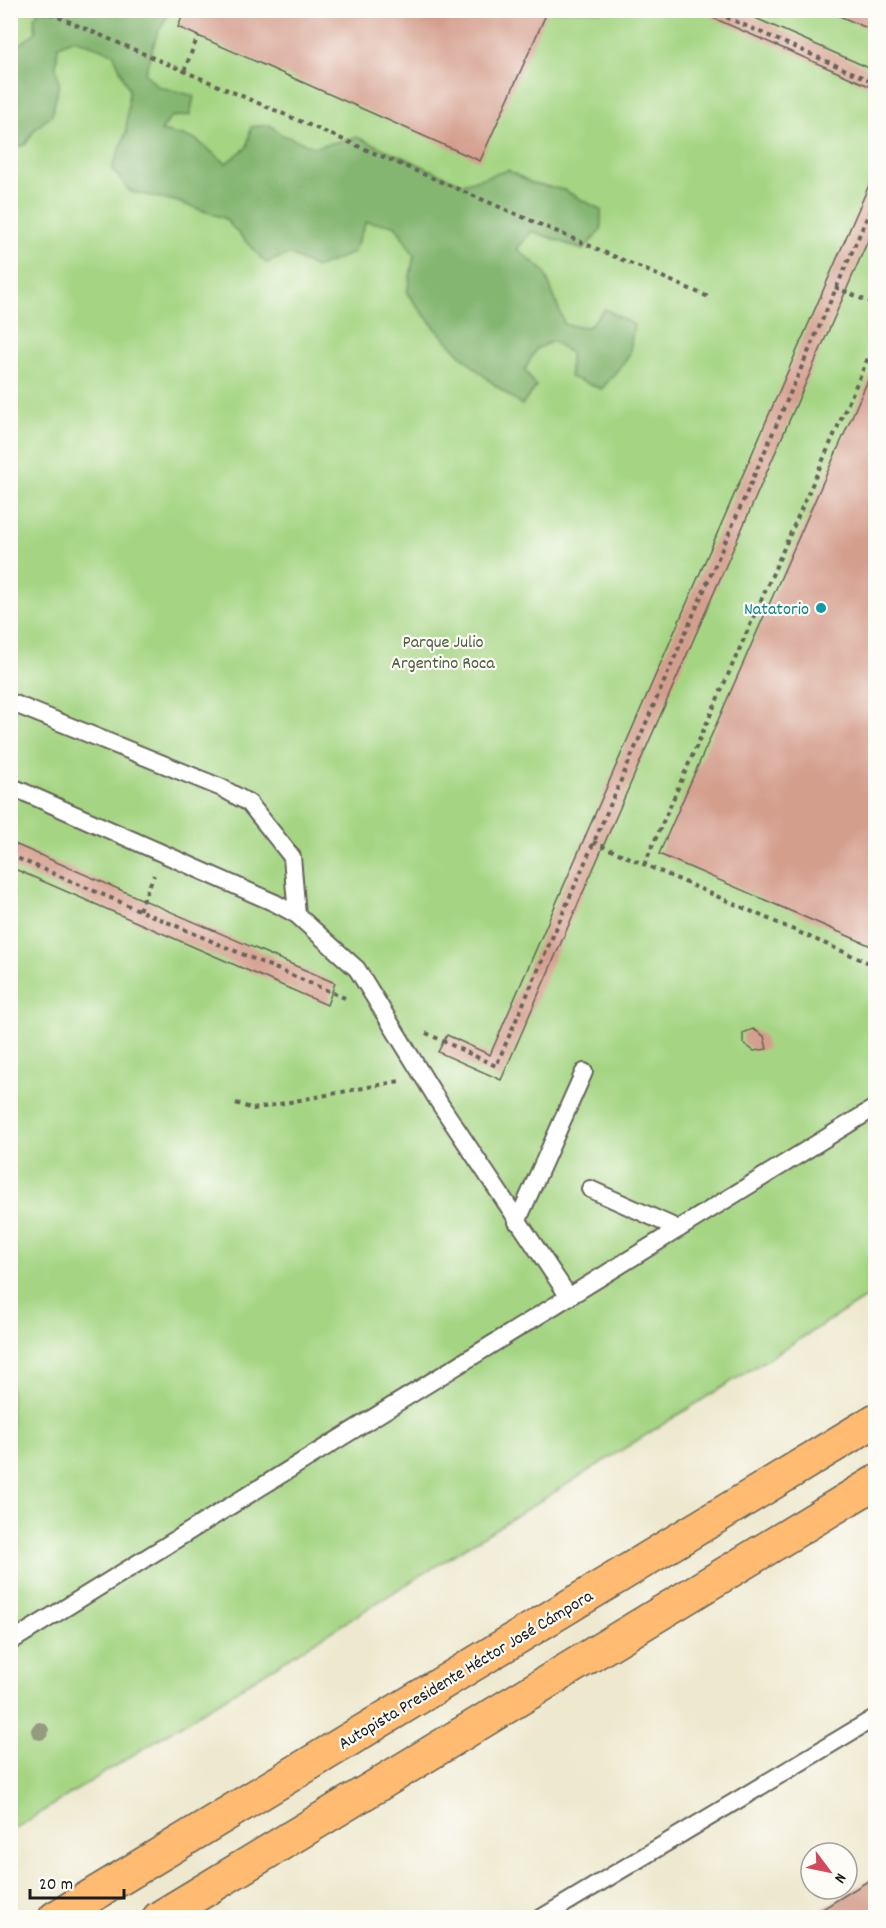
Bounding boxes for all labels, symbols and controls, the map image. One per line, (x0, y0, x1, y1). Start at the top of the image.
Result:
place label: Natatorio (744, 598, 809, 623)
marker: Natatorio (814, 601, 828, 615)
park label: Parque Julio Argentino Roca (391, 631, 495, 677)
street label: Autopista Presidente Héctor José Cámpora (334, 1585, 599, 1757)
north arrow (799, 1841, 859, 1901)
scale bar (30, 1862, 124, 1900)
text: N (828, 1868, 851, 1887)
text: 20 m (39, 1873, 73, 1898)

